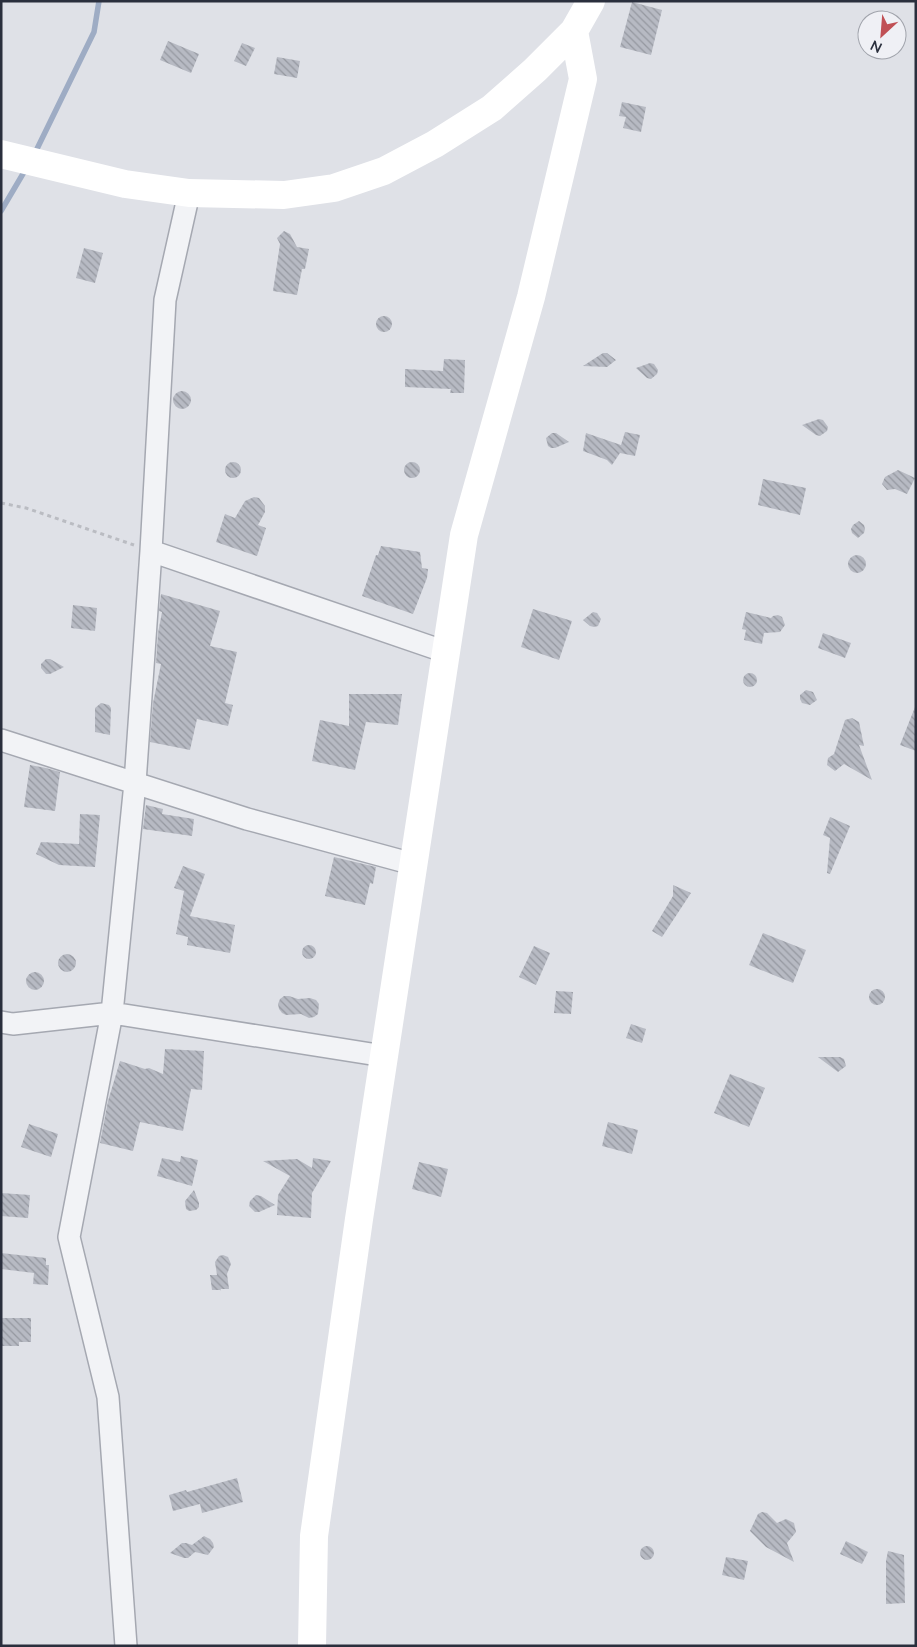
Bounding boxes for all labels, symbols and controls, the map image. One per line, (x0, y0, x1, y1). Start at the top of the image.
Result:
north arrow (857, 10, 907, 60)
text: N (868, 37, 885, 57)

